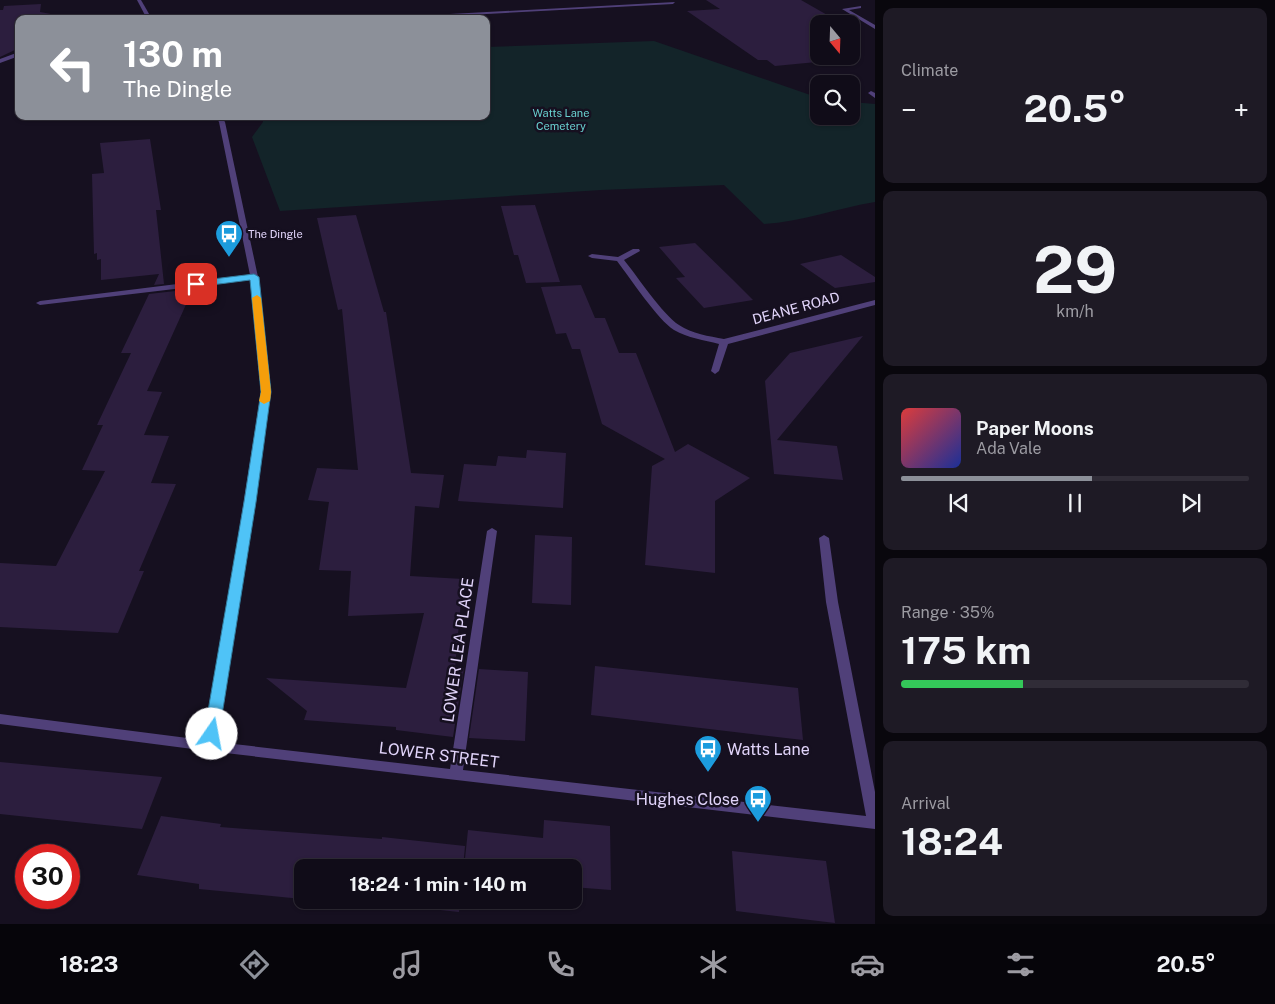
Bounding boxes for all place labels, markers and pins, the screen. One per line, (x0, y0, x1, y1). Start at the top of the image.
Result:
bus stop icon: The Dingle (214, 219, 244, 258)
place label: The Dingle (248, 228, 303, 240)
pin (175, 263, 217, 305)
bus stop icon: Watts Lane (693, 734, 723, 773)
place label: Watts Lane (727, 740, 810, 759)
bus stop icon: Hughes Close (743, 784, 773, 823)
place label: Hughes Close (636, 790, 739, 809)

